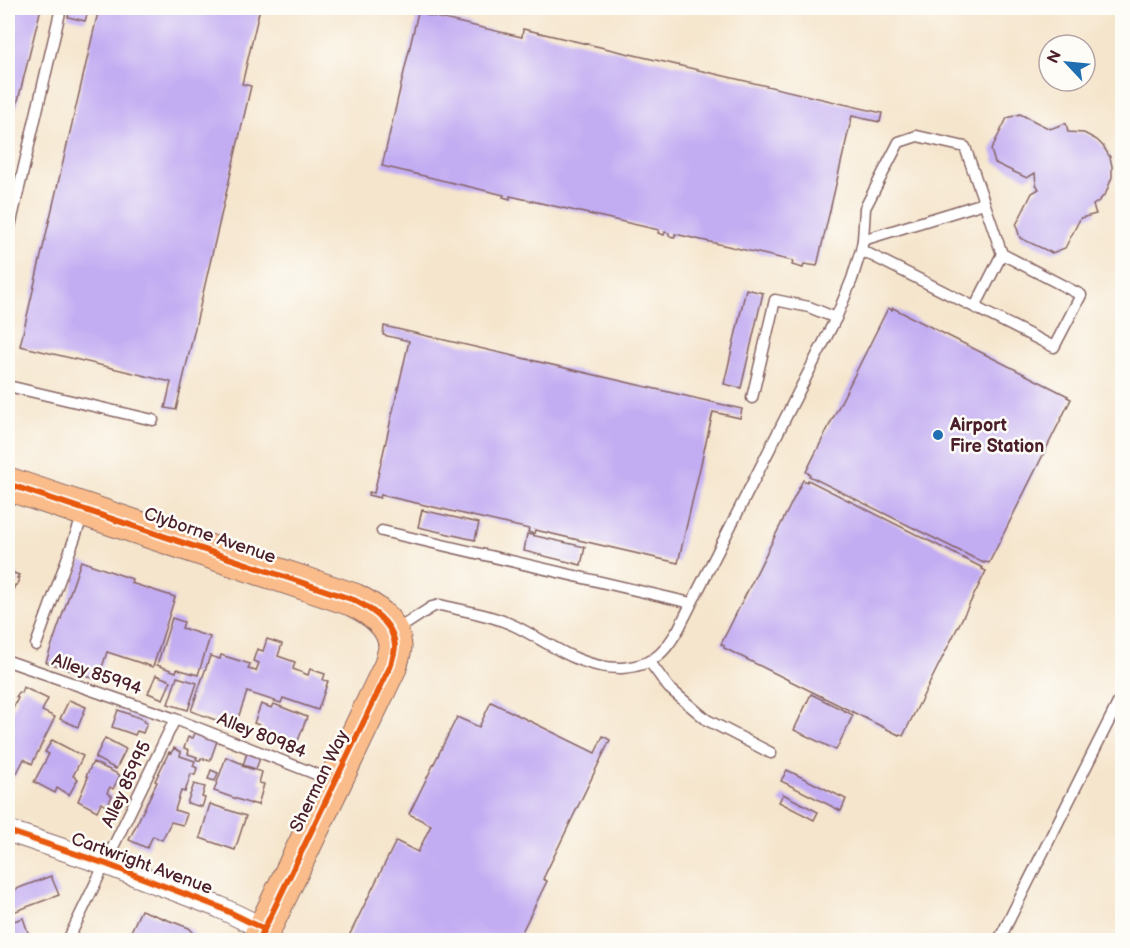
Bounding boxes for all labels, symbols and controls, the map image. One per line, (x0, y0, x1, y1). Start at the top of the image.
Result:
north arrow (1037, 33, 1097, 93)
text: N (1044, 48, 1066, 67)
place label: Airport Fire Station (949, 415, 1044, 457)
marker: Airport Fire Station (931, 428, 945, 442)
street label: Clyborne Avenue (141, 503, 279, 568)
street label: Alley 85994 (49, 649, 145, 700)
street label: Alley 80984 (214, 708, 309, 763)
street label: Sherman Way (286, 726, 354, 836)
street label: Alley 85995 (97, 738, 156, 831)
street label: Cartwright Avenue (68, 828, 216, 899)

